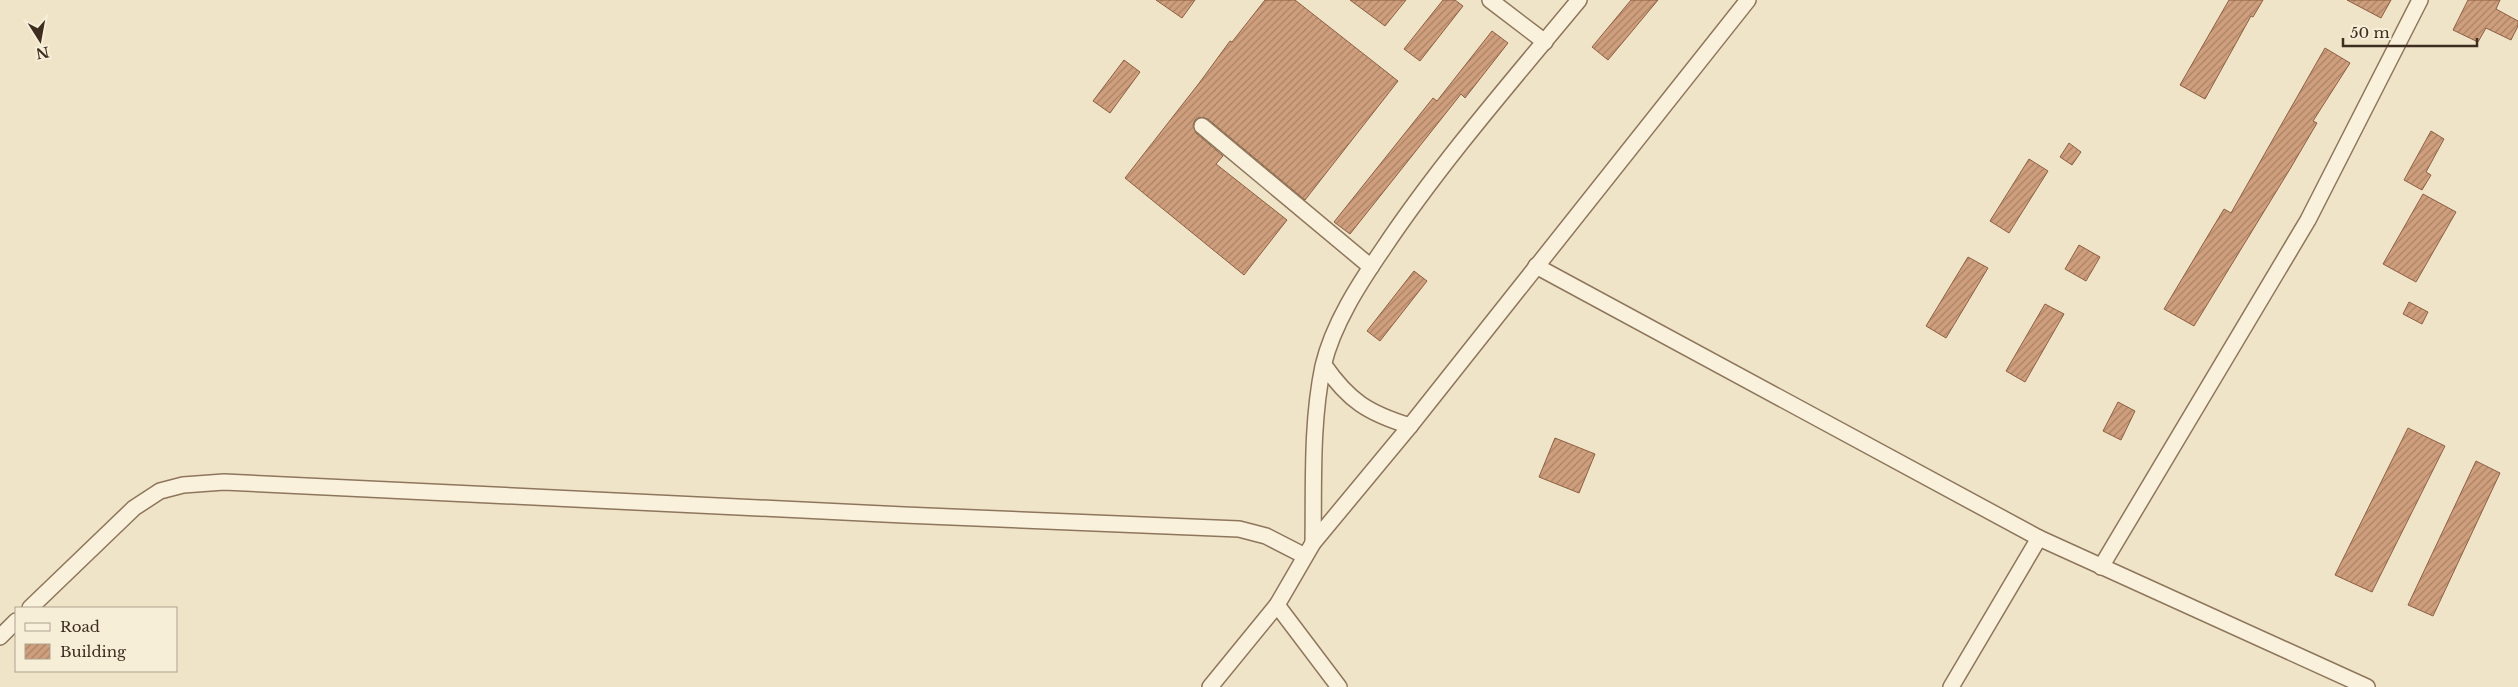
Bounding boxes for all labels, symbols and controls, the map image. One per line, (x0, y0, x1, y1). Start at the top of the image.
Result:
north arrow (15, 15, 65, 65)
scale bar (2343, 15, 2477, 47)
text: 50 m (2350, 23, 2390, 42)
text: N (34, 43, 51, 63)
legend (15, 607, 178, 672)
text: Road (60, 617, 100, 636)
text: Building (60, 642, 127, 661)

